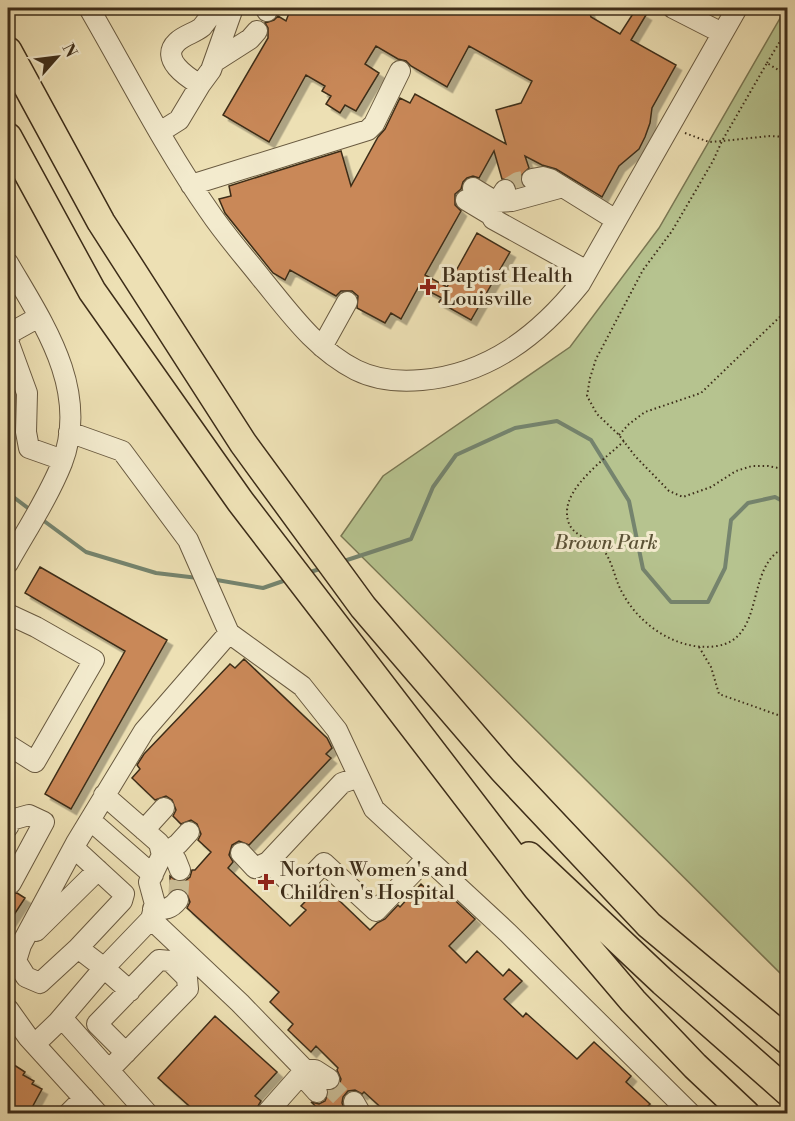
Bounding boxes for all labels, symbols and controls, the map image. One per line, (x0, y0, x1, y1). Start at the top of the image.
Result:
north arrow (27, 27, 87, 87)
text: N (58, 40, 81, 61)
place label: Baptist Health Louisville (441, 264, 573, 312)
marker: Baptist Health Louisville (419, 278, 437, 296)
park label: Brown Park (553, 531, 658, 556)
place label: Norton Women's and Children's Hospital (280, 858, 468, 906)
marker: Norton Women's and Children's Hospital (257, 873, 275, 891)

